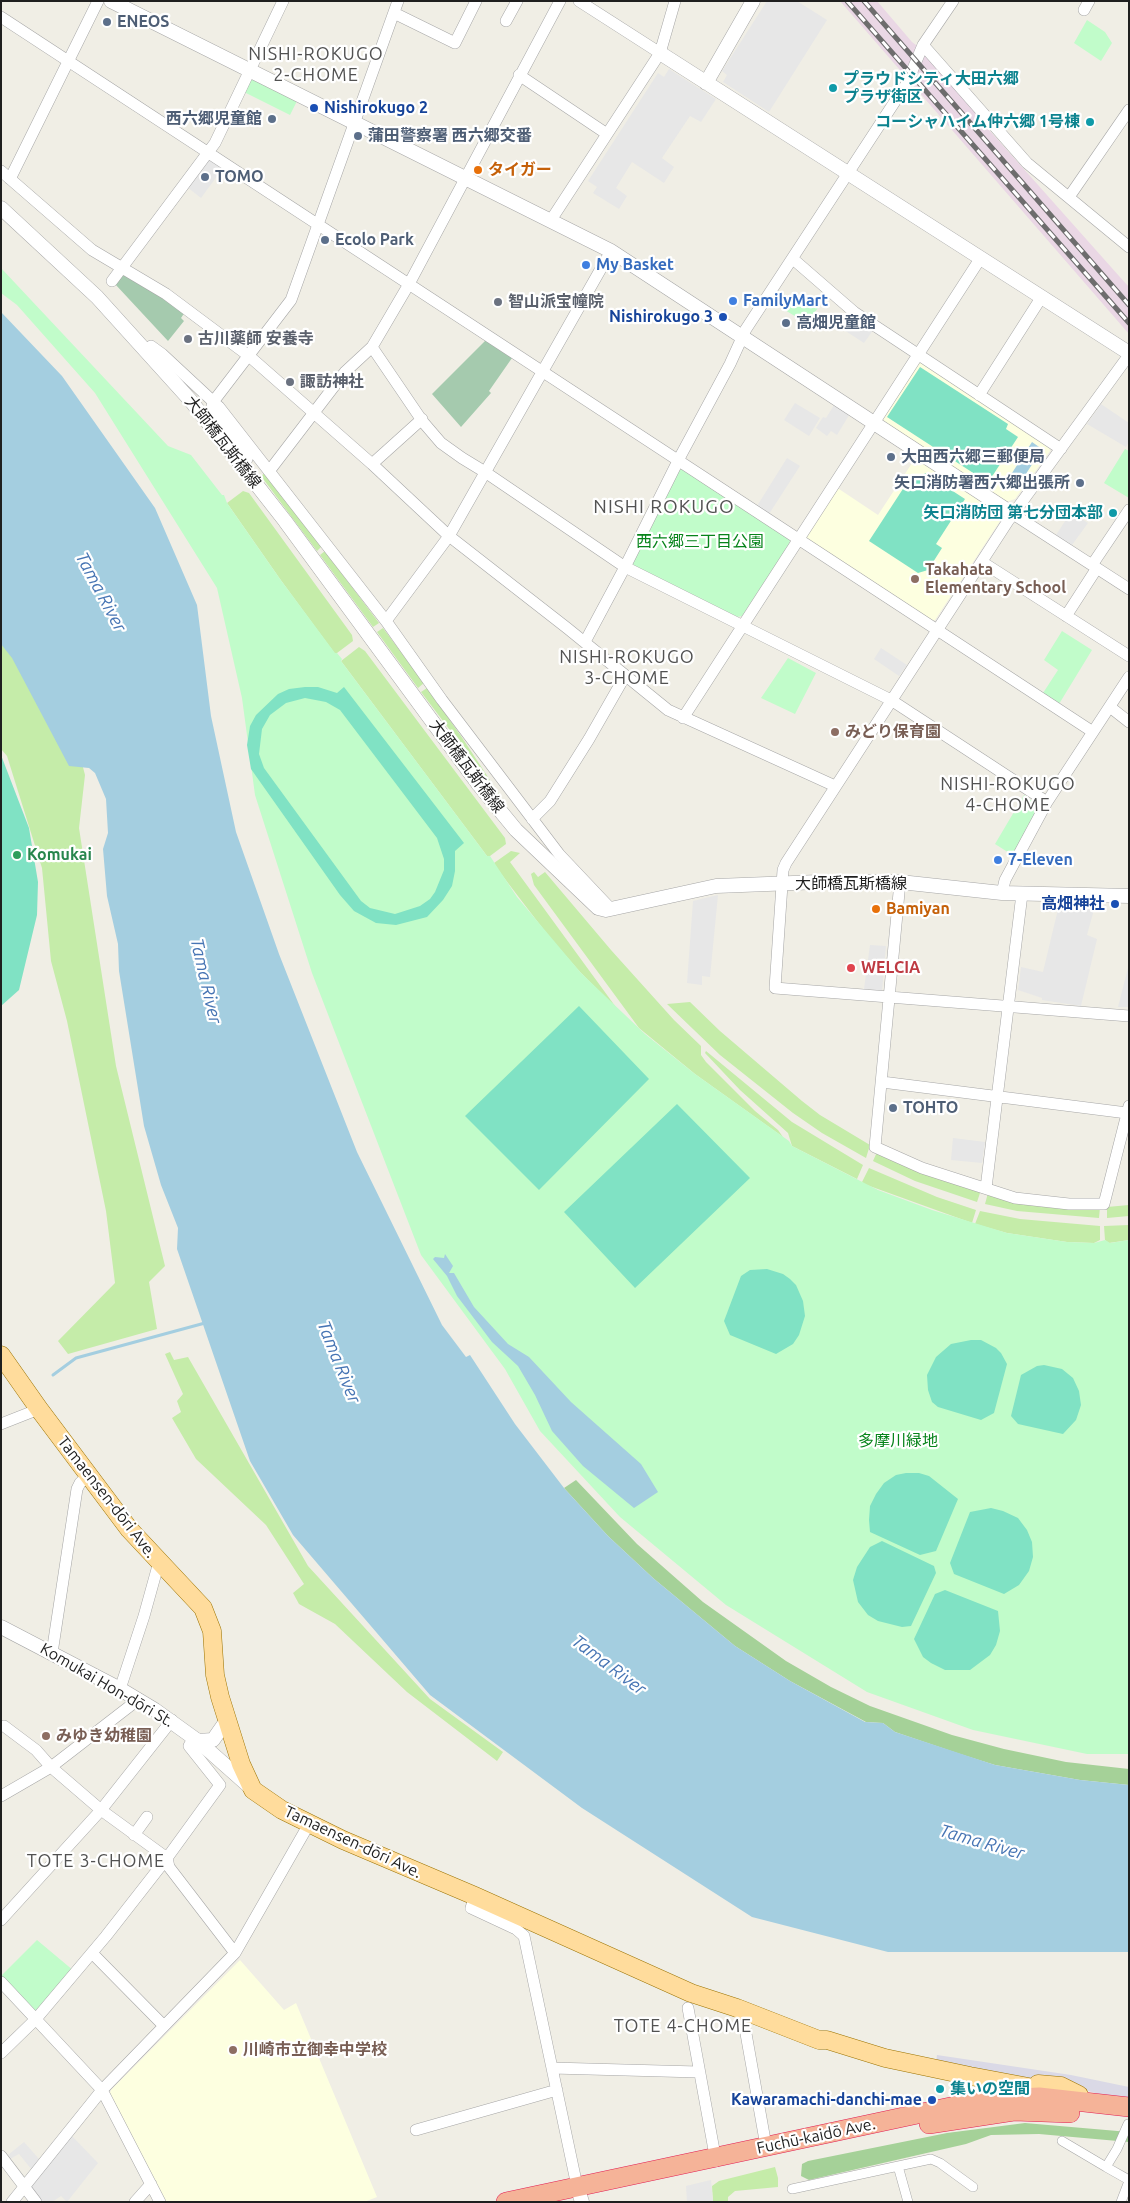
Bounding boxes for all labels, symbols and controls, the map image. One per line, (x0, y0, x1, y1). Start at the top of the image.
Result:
place label: ENEOS (117, 12, 169, 32)
marker: ENEOS (101, 16, 113, 28)
district label: NISHI-ROKUGO 2-CHOME (247, 43, 385, 86)
place label: プラウドシティ大田六郷 プラザ街区 (843, 69, 1019, 107)
marker: プラウドシティ大田六郷 プラザ街区 (827, 82, 839, 94)
place label: Nishirokugo 2 (324, 98, 428, 118)
marker: Nishirokugo 2 (308, 102, 320, 114)
place label: 西六郷児童館 (166, 109, 262, 129)
place label: コーシャハイム仲六郷 1号棟 (875, 112, 1080, 132)
marker: 西六郷児童館 (266, 113, 278, 125)
marker: コーシャハイム仲六郷 1号棟 (1084, 116, 1096, 128)
place label: 蒲田警察署 西六郷交番 (368, 126, 532, 146)
marker: 蒲田警察署 西六郷交番 (352, 130, 364, 142)
place label: タイガー (488, 160, 552, 180)
marker: タイガー (472, 164, 484, 176)
place label: TOMO (215, 167, 264, 187)
marker: TOMO (199, 171, 211, 183)
place label: Ecolo Park (335, 230, 414, 250)
marker: Ecolo Park (319, 234, 331, 246)
place label: My Basket (596, 255, 674, 275)
marker: My Basket (580, 259, 592, 271)
place label: FamilyMart (743, 291, 828, 311)
place label: 智山派宝幢院 (508, 292, 604, 312)
marker: FamilyMart (727, 295, 739, 307)
marker: 智山派宝幢院 (492, 296, 504, 308)
place label: Nishirokugo 3 (609, 307, 713, 327)
marker: Nishirokugo 3 (717, 311, 729, 323)
place label: 高畑児童館 (796, 313, 876, 333)
marker: 高畑児童館 (780, 317, 792, 329)
place label: 古川薬師 安養寺 (198, 329, 314, 349)
marker: 古川薬師 安養寺 (182, 333, 194, 345)
place label: 諏訪神社 (300, 372, 364, 392)
marker: 諏訪神社 (284, 376, 296, 388)
street label: 大師橋瓦斯橋線 (181, 392, 265, 492)
place label: 大田西六郷三郵便局 (901, 447, 1045, 467)
marker: 大田西六郷三郵便局 (885, 451, 897, 463)
place label: 矢口消防署西六郷出張所 (894, 473, 1070, 493)
marker: 矢口消防署西六郷出張所 (1074, 477, 1086, 489)
district label: NISHI ROKUGO (592, 496, 736, 518)
place label: 矢口消防団 第七分団本部 (923, 503, 1103, 523)
marker: 矢口消防団 第七分団本部 (1107, 507, 1119, 519)
park label: 西六郷三丁目公園 (636, 532, 764, 552)
water label: Tama River (71, 548, 131, 636)
place label: Takahata Elementary School (925, 560, 1066, 598)
marker: Takahata Elementary School (909, 573, 921, 585)
district label: NISHI-ROKUGO 3-CHOME (558, 646, 696, 689)
street label: 大師橋瓦斯橋線 (426, 715, 508, 817)
place label: みどり保育園 (845, 722, 941, 742)
marker: みどり保育園 (829, 726, 841, 738)
district label: NISHI-ROKUGO 4-CHOME (939, 773, 1077, 816)
place label: Komukai (27, 845, 92, 865)
marker: Komukai (11, 849, 23, 861)
place label: 7-Eleven (1008, 850, 1073, 870)
marker: 7-Eleven (992, 854, 1004, 866)
street label: 大師橋瓦斯橋線 (795, 874, 907, 894)
place label: 高畑神社 (1041, 894, 1105, 914)
marker: 高畑神社 (1109, 898, 1121, 910)
place label: Bamiyan (886, 899, 950, 919)
marker: Bamiyan (870, 903, 882, 915)
water label: Tama River (186, 936, 226, 1026)
place label: WELCIA (861, 958, 920, 978)
marker: WELCIA (845, 962, 857, 974)
place label: TOHTO (903, 1098, 958, 1118)
marker: TOHTO (887, 1102, 899, 1114)
water label: Tama River (313, 1318, 365, 1406)
park label: 多摩川緑地 (858, 1431, 938, 1451)
street label: Tamaensen-dōri Ave. (54, 1432, 160, 1562)
water label: Tama River (568, 1630, 650, 1700)
street label: Komukai Hon-dōri St. (37, 1639, 177, 1731)
place label: みゆき幼稚園 (56, 1726, 152, 1746)
marker: みゆき幼稚園 (40, 1730, 52, 1742)
street label: Tamaensen-dōri Ave. (281, 1802, 425, 1882)
water label: Tama River (937, 1820, 1027, 1864)
district label: TOTE 3-CHOME (25, 1850, 167, 1872)
district label: TOTE 4-CHOME (612, 2015, 754, 2037)
place label: 川崎市立御幸中学校 (243, 2040, 387, 2060)
marker: 川崎市立御幸中学校 (227, 2044, 239, 2056)
place label: 集いの空間 (950, 2079, 1030, 2099)
marker: 集いの空間 (934, 2083, 946, 2095)
place label: Kawaramachi-danchi-mae (731, 2090, 922, 2110)
marker: Kawaramachi-danchi-mae (926, 2094, 938, 2106)
street label: Fuchū-kaidō Ave. (755, 2114, 877, 2158)

